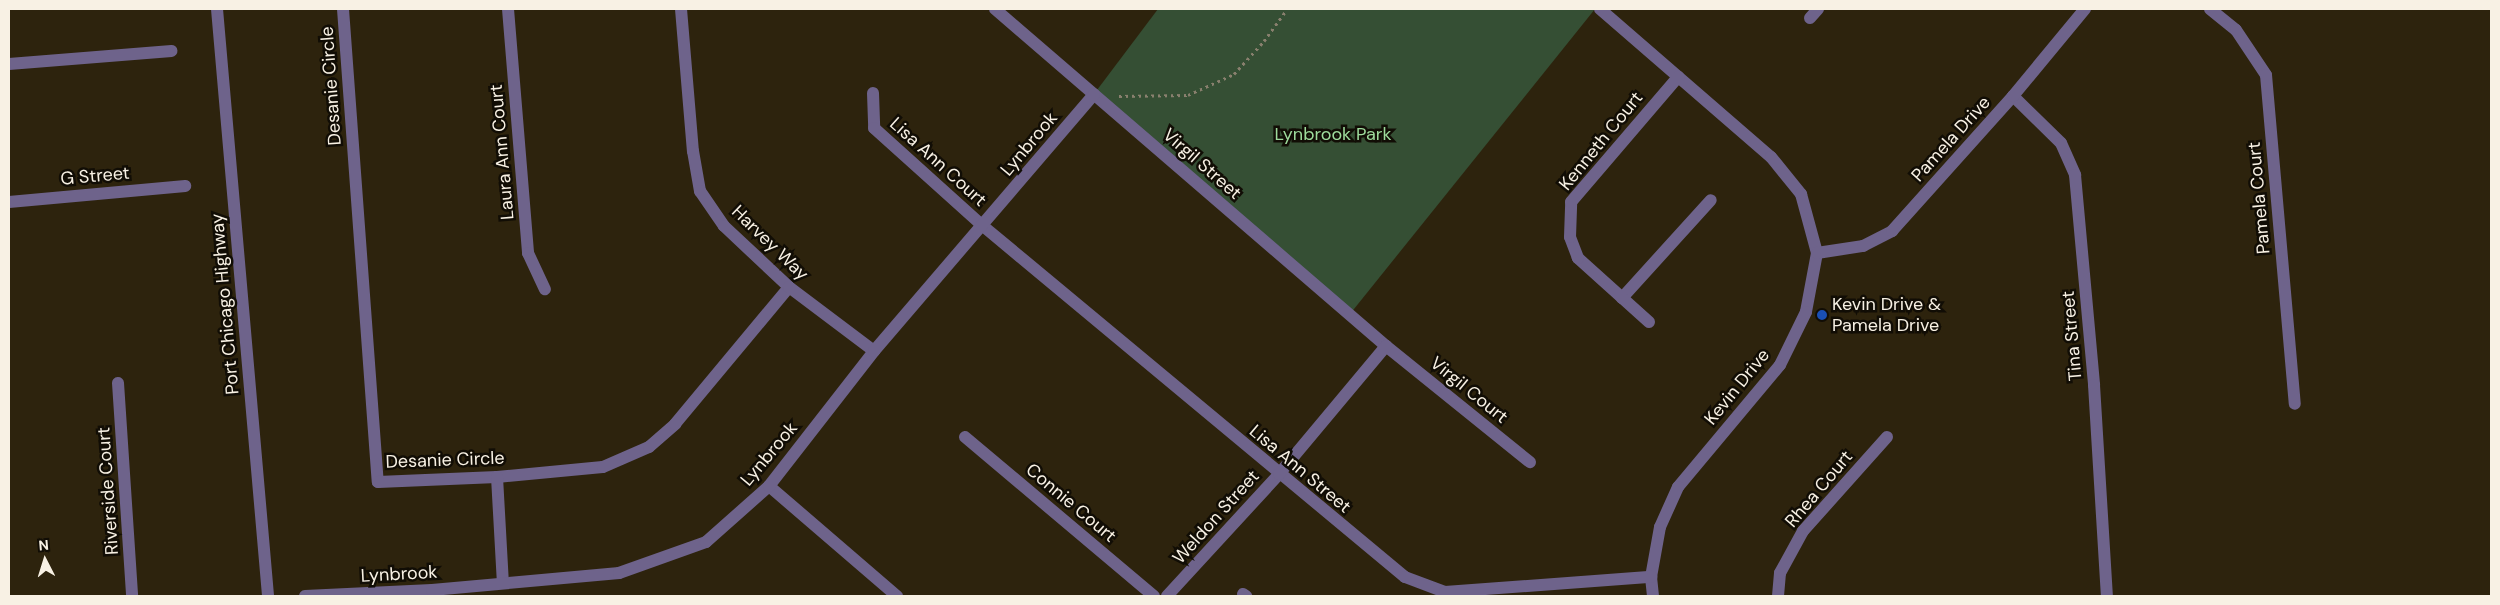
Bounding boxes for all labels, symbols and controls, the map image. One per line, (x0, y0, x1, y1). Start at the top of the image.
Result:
street label: Desanie Circle (316, 26, 346, 146)
street label: Laura Ann Court (485, 83, 519, 221)
street label: Kenneth Court (1555, 87, 1647, 195)
street label: Pamela Drive (1907, 92, 1995, 186)
street label: Lynbrook (996, 108, 1062, 180)
street label: Lisa Ann Court (885, 113, 991, 211)
park label: Lynbrook Park (1274, 123, 1392, 145)
street label: Virgil Street (1158, 124, 1246, 204)
street label: Pamela Court (2243, 141, 2275, 255)
street label: G Street (59, 162, 131, 190)
street label: Harvey Way (727, 201, 813, 285)
street label: Port Chicago Highway (206, 212, 244, 396)
street label: Tina Street (2057, 290, 2087, 382)
place label: Kevin Drive & Pamela Drive (1832, 294, 1941, 336)
marker: Kevin Drive & Pamela Drive (1816, 309, 1828, 321)
street label: Kevin Drive (1700, 345, 1774, 429)
street label: Virgil Court (1426, 352, 1512, 428)
street label: Lynbrook (736, 418, 802, 490)
street label: Lisa Ann Street (1245, 420, 1355, 518)
street label: Riverside Court (93, 426, 123, 556)
street label: Rhea Court (1781, 446, 1857, 532)
street label: Desanie Circle (385, 447, 505, 473)
street label: Connie Court (1021, 459, 1121, 547)
street label: Weldon Street (1168, 466, 1264, 568)
north arrow (20, 535, 70, 585)
text: N (38, 536, 50, 554)
street label: Lynbrook (360, 561, 438, 587)

